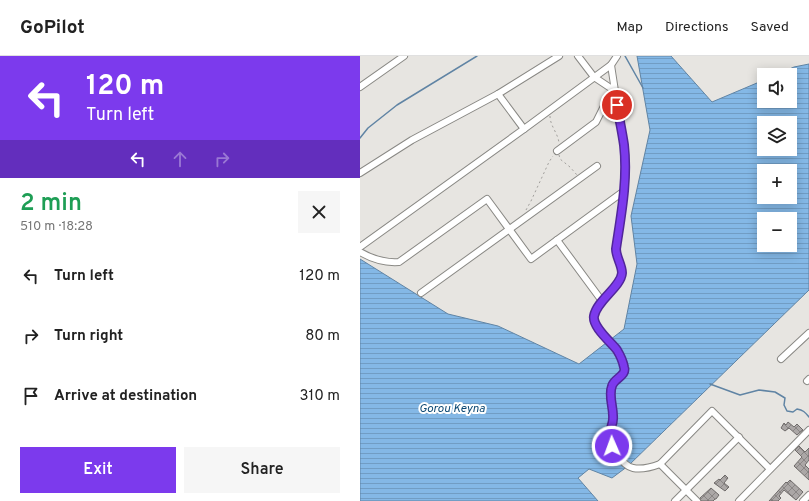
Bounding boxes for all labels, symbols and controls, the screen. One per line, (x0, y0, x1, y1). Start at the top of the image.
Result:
text: GoPilot (20, 16, 85, 40)
text: Map (617, 19, 643, 36)
text: Directions (665, 19, 729, 36)
text: Saved (751, 19, 789, 36)
map controls (757, 68, 797, 252)
button: sound (757, 68, 797, 108)
text: 120 m (86, 69, 164, 105)
icon: left (20, 72, 72, 124)
pin (600, 88, 634, 122)
icon: arrive (606, 94, 628, 116)
text: Turn left (86, 104, 154, 127)
button: layers (757, 116, 797, 156)
icon: left (127, 148, 149, 170)
icon: ahead (169, 148, 191, 170)
icon: right (211, 148, 233, 170)
button: + (757, 164, 797, 204)
text: 2 min (20, 189, 82, 219)
button: close (298, 191, 340, 233)
button: − (757, 212, 797, 252)
text: 510 m · 18:28 (20, 219, 93, 235)
icon: left (20, 265, 42, 287)
text: Turn left (54, 267, 114, 286)
text: 120 m (299, 267, 340, 286)
icon: right (20, 325, 42, 347)
text: Turn right (54, 327, 123, 346)
text: 80 m (305, 327, 340, 346)
icon: arrive (20, 385, 42, 407)
text: Arrive at destination (54, 387, 197, 406)
text: 310 m (300, 387, 340, 406)
water label: Gorou Keyna (419, 401, 486, 417)
position arrow (591, 425, 633, 467)
button: Exit (20, 447, 176, 493)
button: Share (184, 447, 340, 493)

